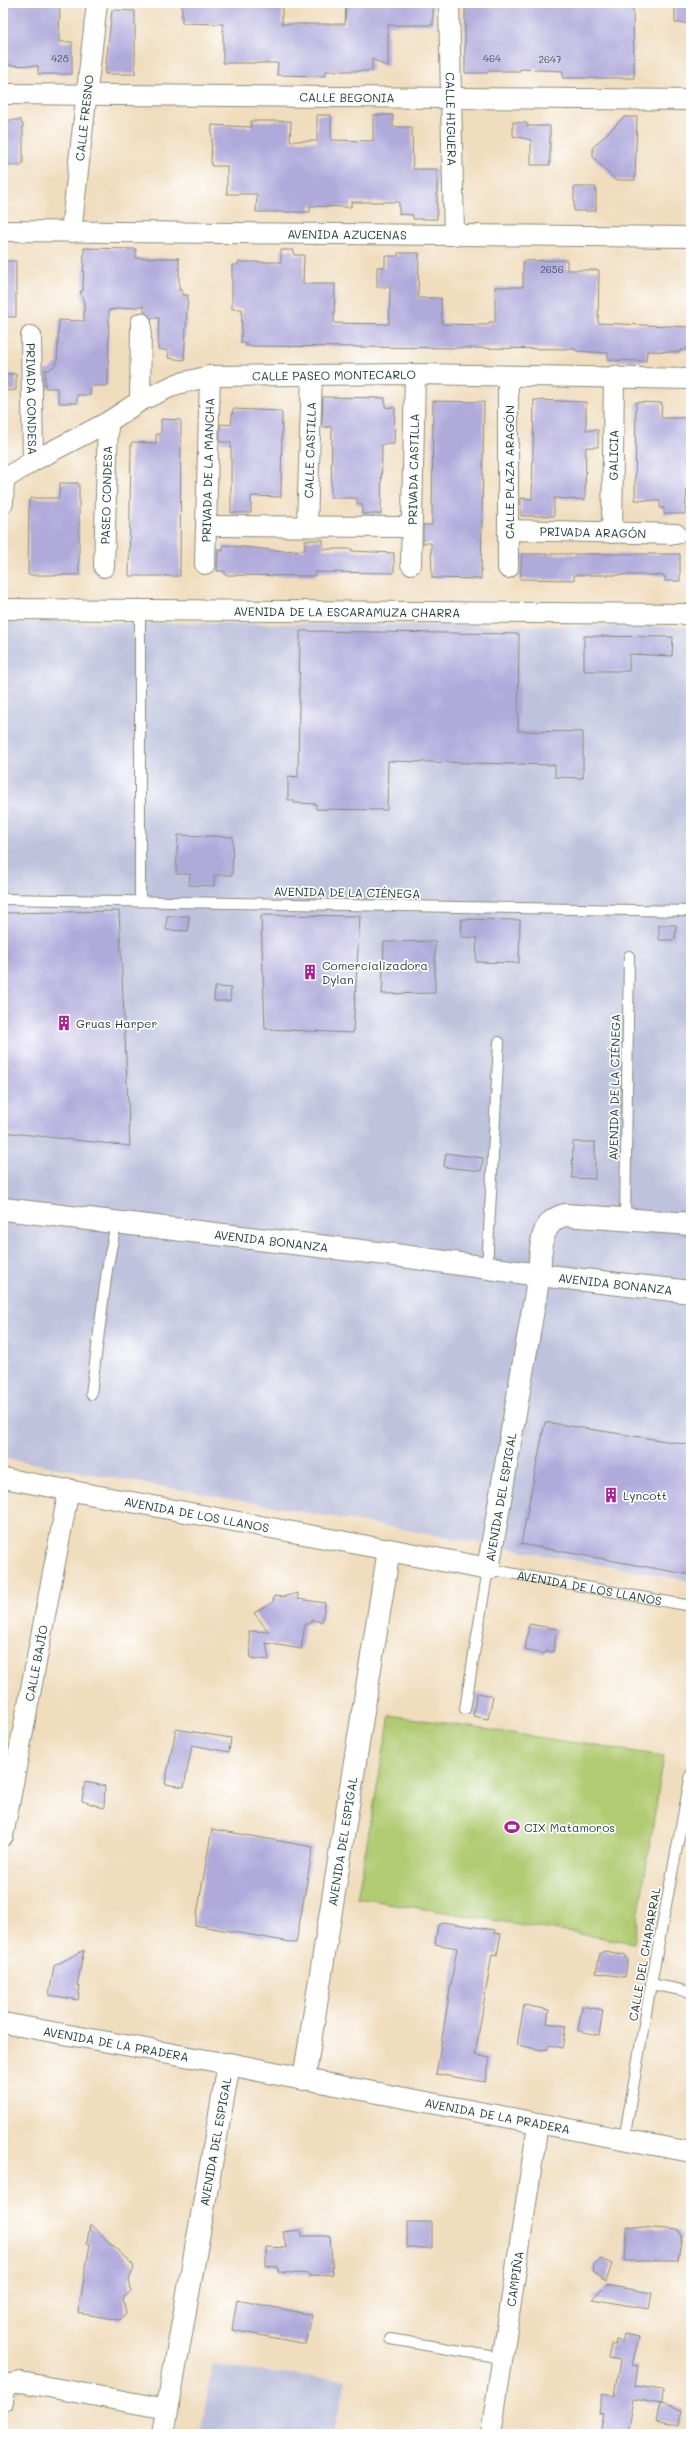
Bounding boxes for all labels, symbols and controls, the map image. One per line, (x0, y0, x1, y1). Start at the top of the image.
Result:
house number: 428 (51, 51, 69, 65)
house number: 464 (483, 51, 501, 65)
house number: 2647 (538, 52, 562, 66)
street label: CALLE HIGUERA (442, 72, 461, 166)
street label: CALLE FRESNO (71, 74, 97, 162)
street label: CALLE BEGONIA (299, 89, 395, 105)
street label: AVENIDA AZUCENAS (287, 225, 407, 243)
house number: 2656 (540, 262, 564, 276)
street label: PRIVADA CONDESA (23, 343, 41, 455)
street label: CALLE PASEO MONTECARLO (252, 366, 416, 384)
street label: PRIVADA DE LA MANCHA (198, 398, 217, 543)
street label: CALLE CASTILLA (300, 401, 319, 499)
street label: CALLE PLAZA ARAGÓN (501, 405, 517, 539)
street label: PRIVADA CASTILLA (404, 413, 422, 525)
street label: GALICIA (605, 429, 621, 481)
street label: PASEO CONDESA (97, 445, 115, 545)
street label: PRIVADA ARAGÓN (540, 523, 646, 541)
street label: AVENIDA DE LA ESCARAMUZA CHARRA (234, 603, 460, 620)
street label: AVENIDA DE LA CIÉNEGA (274, 883, 420, 901)
place label: Comercializadora Dylan (322, 957, 428, 987)
building icon: Comercializadora Dylan (301, 963, 319, 981)
building icon: Gruas Harper (55, 1014, 73, 1032)
street label: AVENIDA DE LA CIÉNEGA (605, 1014, 623, 1160)
place label: Gruas Harper (76, 1015, 158, 1031)
street label: AVENIDA BONANZA (213, 1226, 329, 1255)
street label: AVENIDA BONANZA (557, 1269, 674, 1298)
street label: AVENIDA DEL ESPIGAL (481, 1431, 520, 1563)
building icon: Lyncott (602, 1486, 620, 1504)
place label: Lyncott (623, 1487, 667, 1503)
street label: AVENIDA DE LOS LLANOS (123, 1493, 271, 1536)
street label: AVENIDA DE LOS LLANOS (516, 1566, 664, 1609)
street label: CALLE BAJÍO (21, 1624, 51, 1703)
street label: AVENIDA DEL ESPIGAL (324, 1775, 361, 1907)
sports icon: CIX Matamoros (503, 1818, 521, 1836)
place label: CIX Matamoros (524, 1819, 615, 1835)
street label: CALLE DEL CHAPARRAL (624, 1885, 664, 2022)
street label: AVENIDA DE LA PRADERA (42, 2022, 190, 2065)
street label: AVENIDA DEL ESPIGAL (196, 2075, 235, 2207)
street label: AVENIDA DE LA PRADERA (424, 2094, 572, 2137)
street label: CAMPIÑA (502, 2250, 527, 2308)

